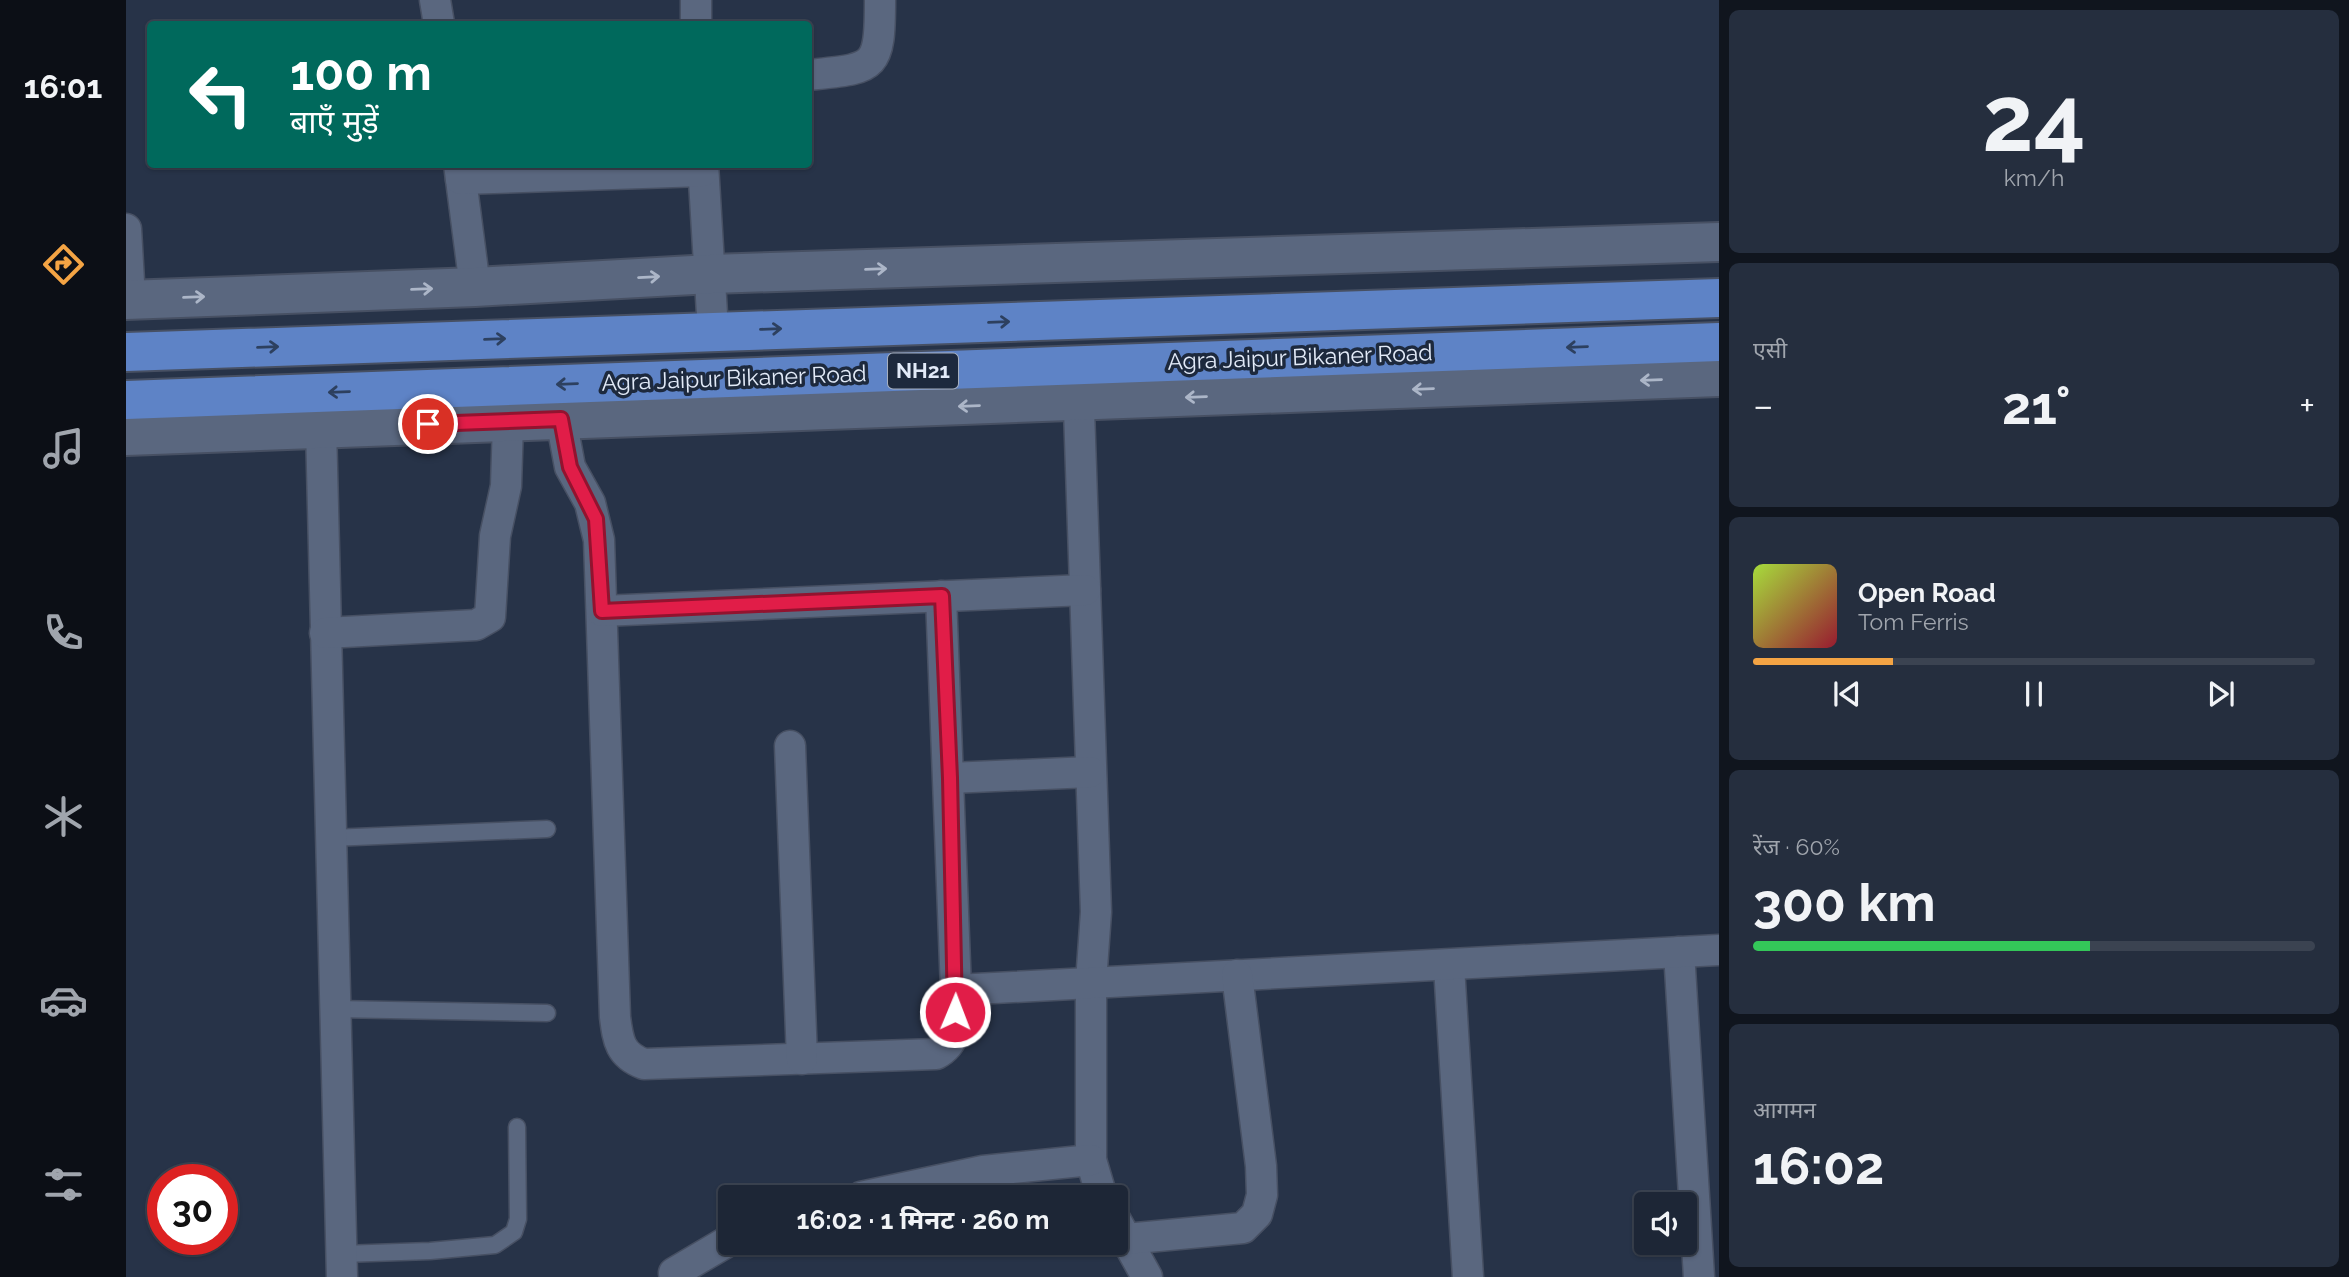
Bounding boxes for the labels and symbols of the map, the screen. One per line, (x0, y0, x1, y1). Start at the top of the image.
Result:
one-way arrow (864, 262, 887, 275)
one-way arrow (637, 271, 660, 284)
one-way arrow (410, 282, 433, 295)
one-way arrow (182, 291, 205, 304)
one-way arrow (987, 315, 1010, 328)
one-way arrow (760, 323, 783, 336)
one-way arrow (483, 332, 506, 345)
street label: Agra Jaipur Bikaner Road (1167, 338, 1433, 375)
one-way arrow (256, 340, 279, 354)
one-way arrow (1566, 341, 1589, 354)
road number: NH21 (888, 354, 958, 388)
street label: Agra Jaipur Bikaner Road (601, 359, 867, 396)
one-way arrow (1640, 373, 1663, 386)
one-way arrow (555, 377, 578, 390)
one-way arrow (1412, 382, 1435, 395)
one-way arrow (328, 385, 351, 398)
one-way arrow (1185, 391, 1208, 404)
pin (398, 394, 458, 454)
one-way arrow (958, 399, 981, 412)
position arrow (918, 975, 992, 1049)
speed limit sign: 30 (147, 1164, 238, 1255)

